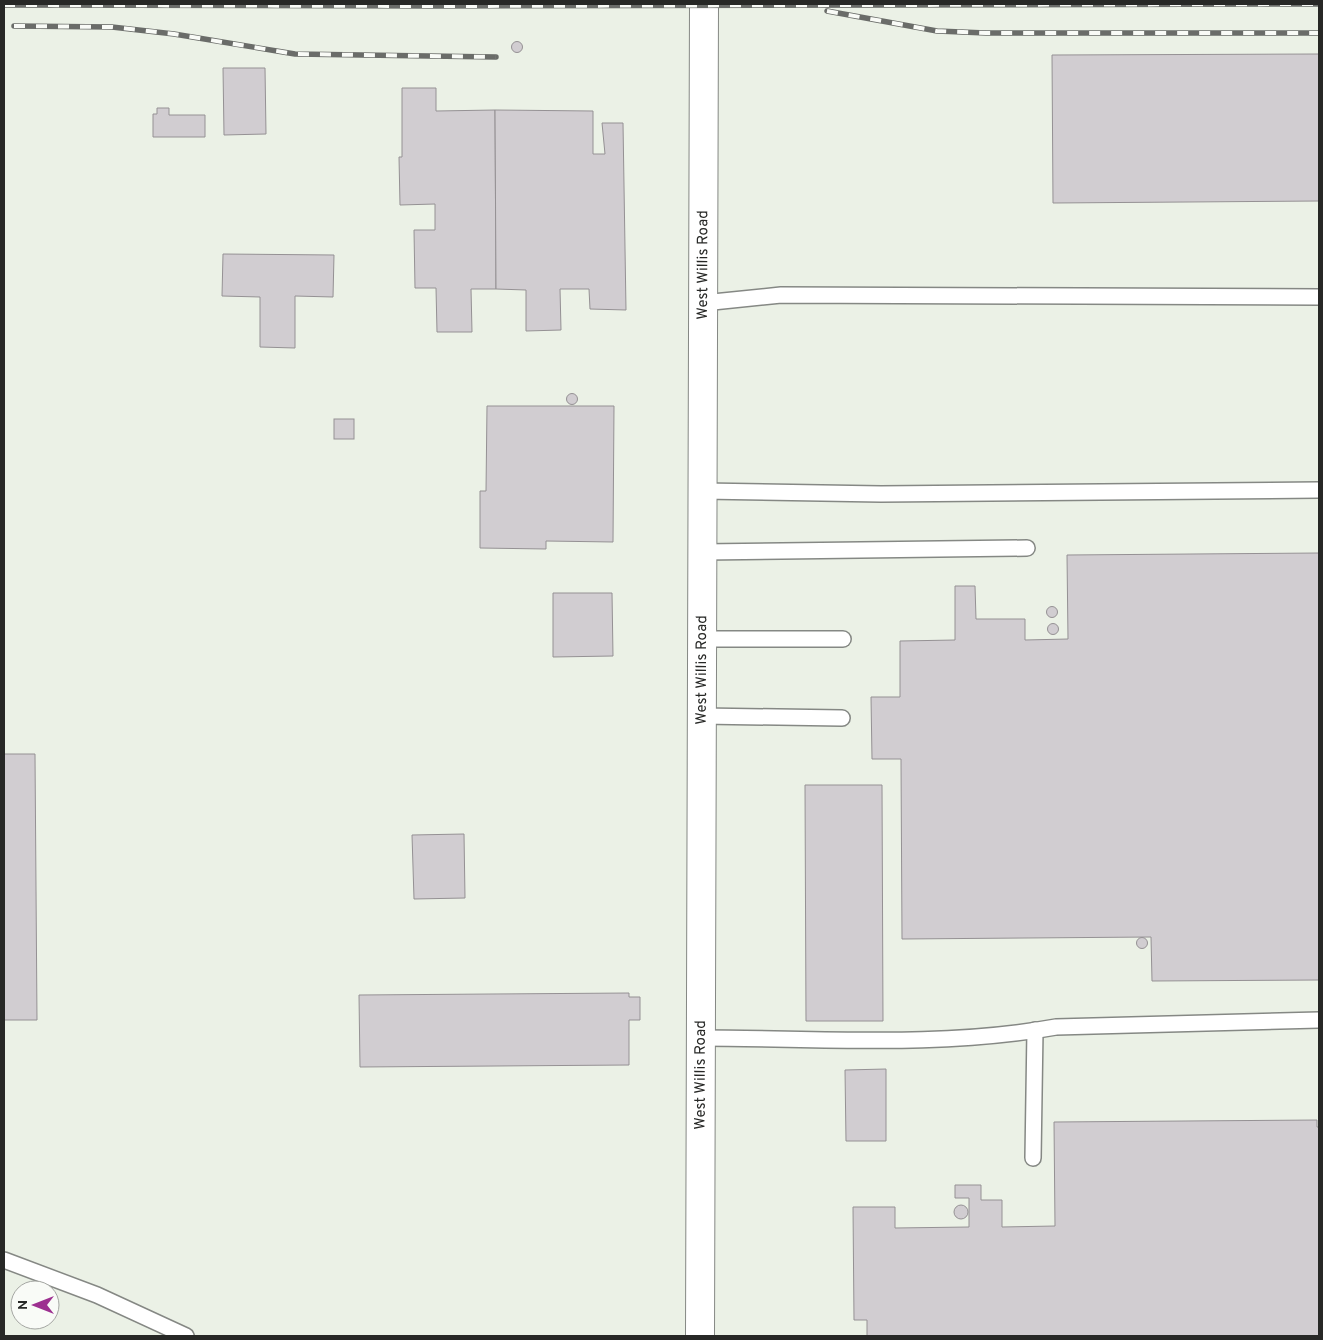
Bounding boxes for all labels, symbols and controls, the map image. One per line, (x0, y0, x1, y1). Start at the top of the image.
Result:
street label: West Willis Road (694, 210, 713, 320)
street label: West Willis Road (692, 615, 712, 725)
street label: West Willis Road (691, 1020, 710, 1130)
north arrow (10, 1280, 60, 1330)
text: N (15, 1300, 32, 1310)

